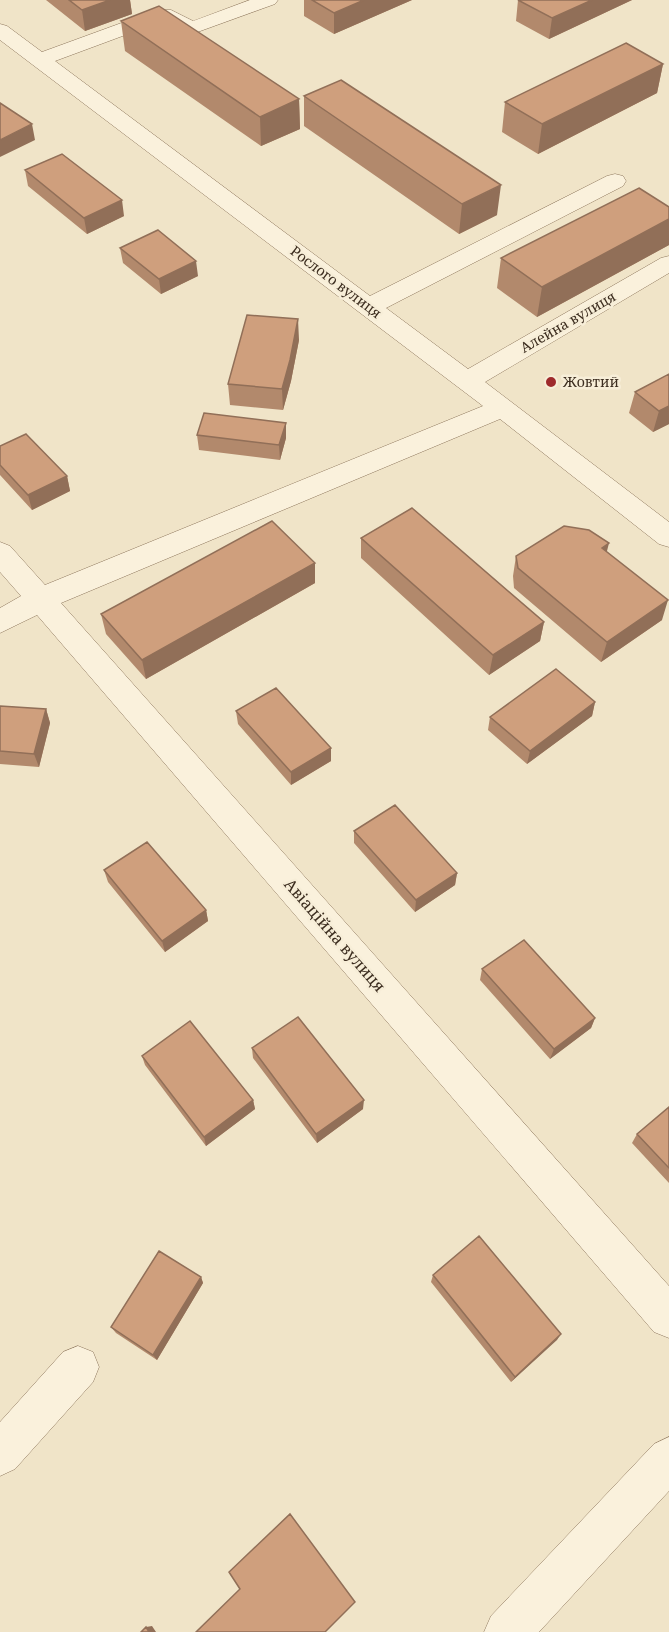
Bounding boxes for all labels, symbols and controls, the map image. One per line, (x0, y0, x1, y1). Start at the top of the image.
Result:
street label: Рослого вулиця (287, 241, 386, 322)
street label: Алейна вулиця (517, 286, 619, 357)
place label: Жовтий (562, 372, 619, 391)
marker: Жовтий (544, 375, 558, 389)
street label: Авіаційна вулиця (280, 873, 390, 997)

